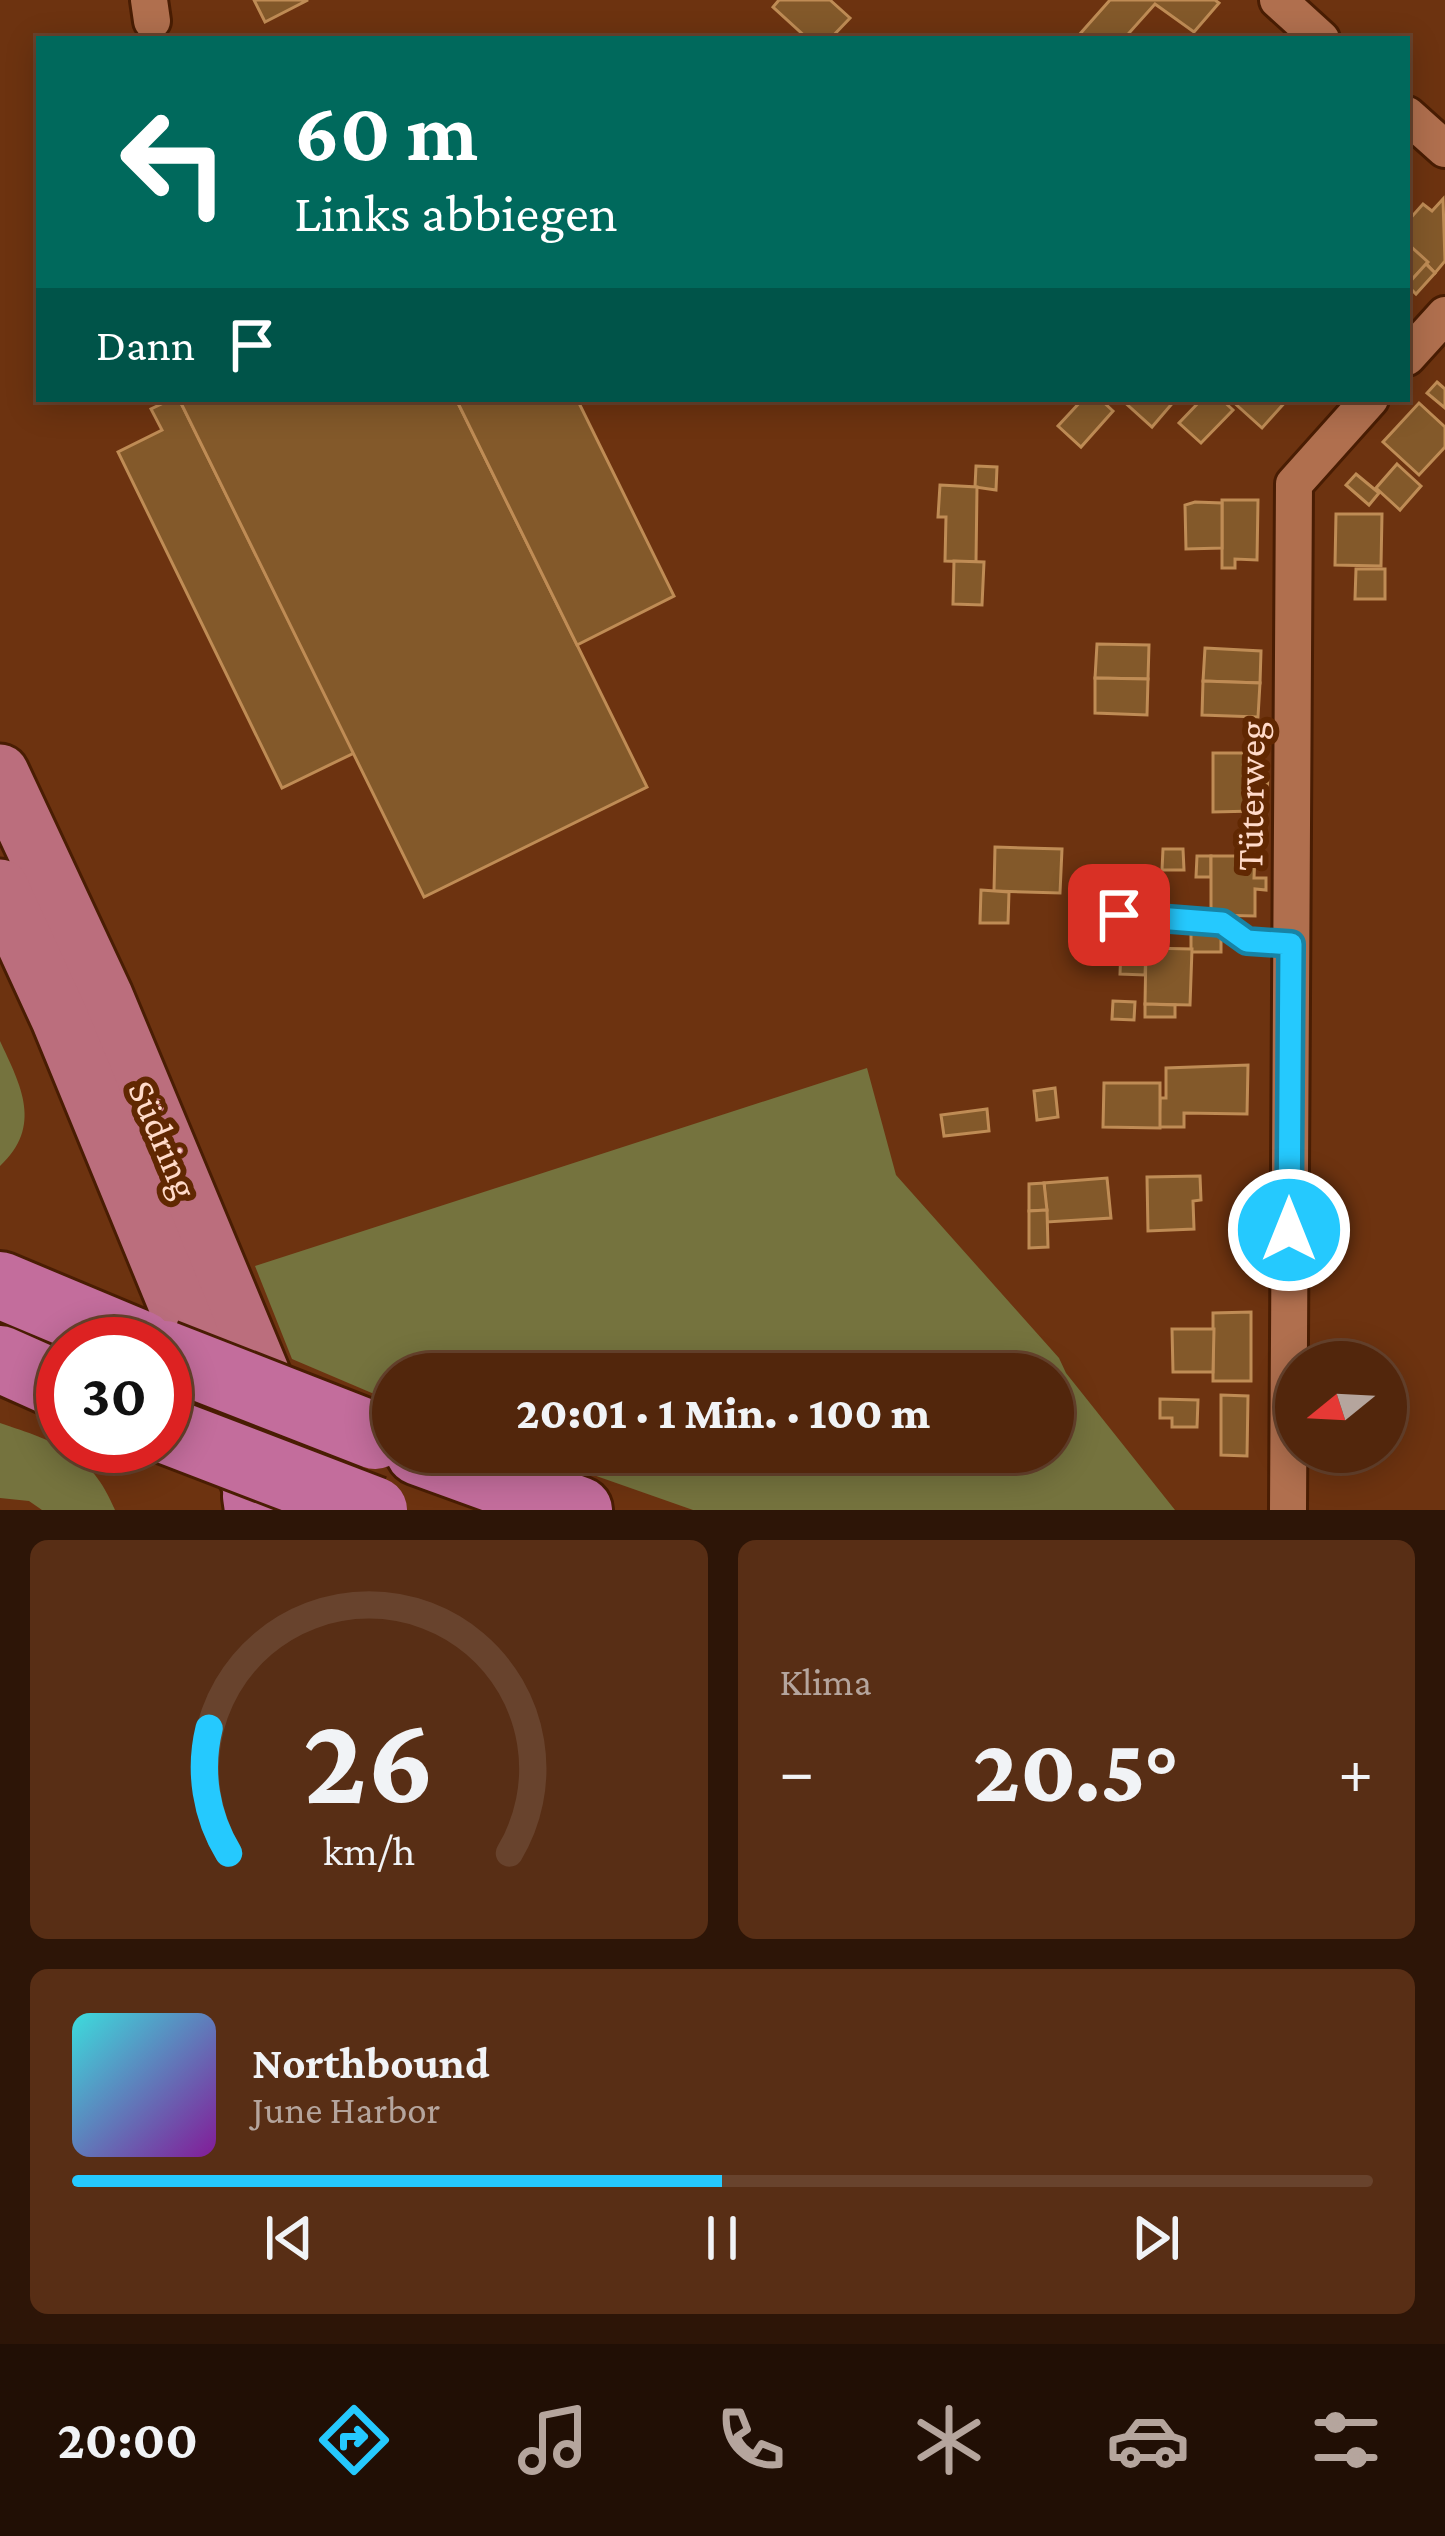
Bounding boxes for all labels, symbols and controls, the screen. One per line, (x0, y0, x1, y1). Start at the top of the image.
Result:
icon: left (96, 84, 252, 240)
text: 60 m (294, 85, 478, 178)
text: Links abbiegen (294, 183, 618, 243)
icon: arrive (219, 312, 285, 378)
text: Dann (96, 320, 195, 370)
street label: Tüterweg (1227, 721, 1274, 871)
pin (1068, 864, 1170, 966)
icon: arrive (1086, 882, 1152, 948)
street label: Südring (119, 1074, 208, 1205)
position arrow (1226, 1167, 1352, 1293)
speed limit sign: 30 (36, 1317, 192, 1473)
north arrow (1275, 1341, 1407, 1473)
map controls (1275, 1341, 1407, 1473)
text: 20:01 · 1 Min. · 100 m (516, 1388, 930, 1438)
text: Klima (780, 1660, 872, 1703)
text: 26 (303, 1690, 435, 1829)
text: 20.5° (973, 1720, 1179, 1820)
text: − (780, 1734, 814, 1807)
text: + (1338, 1734, 1373, 1807)
text: km/h (323, 1826, 415, 1873)
text: Northbound (252, 2038, 490, 2088)
text: June Harbor (252, 2088, 440, 2131)
icon: previous (256, 2205, 322, 2271)
icon: pause (689, 2205, 755, 2271)
icon: next (1123, 2205, 1189, 2271)
icon: directions (312, 2398, 396, 2482)
icon: music (511, 2398, 595, 2482)
icon: phone (709, 2398, 793, 2482)
icon: climate (907, 2398, 991, 2482)
icon: car (1106, 2398, 1190, 2482)
icon: filters (1304, 2398, 1388, 2482)
text: 20:00 (57, 2410, 198, 2470)

